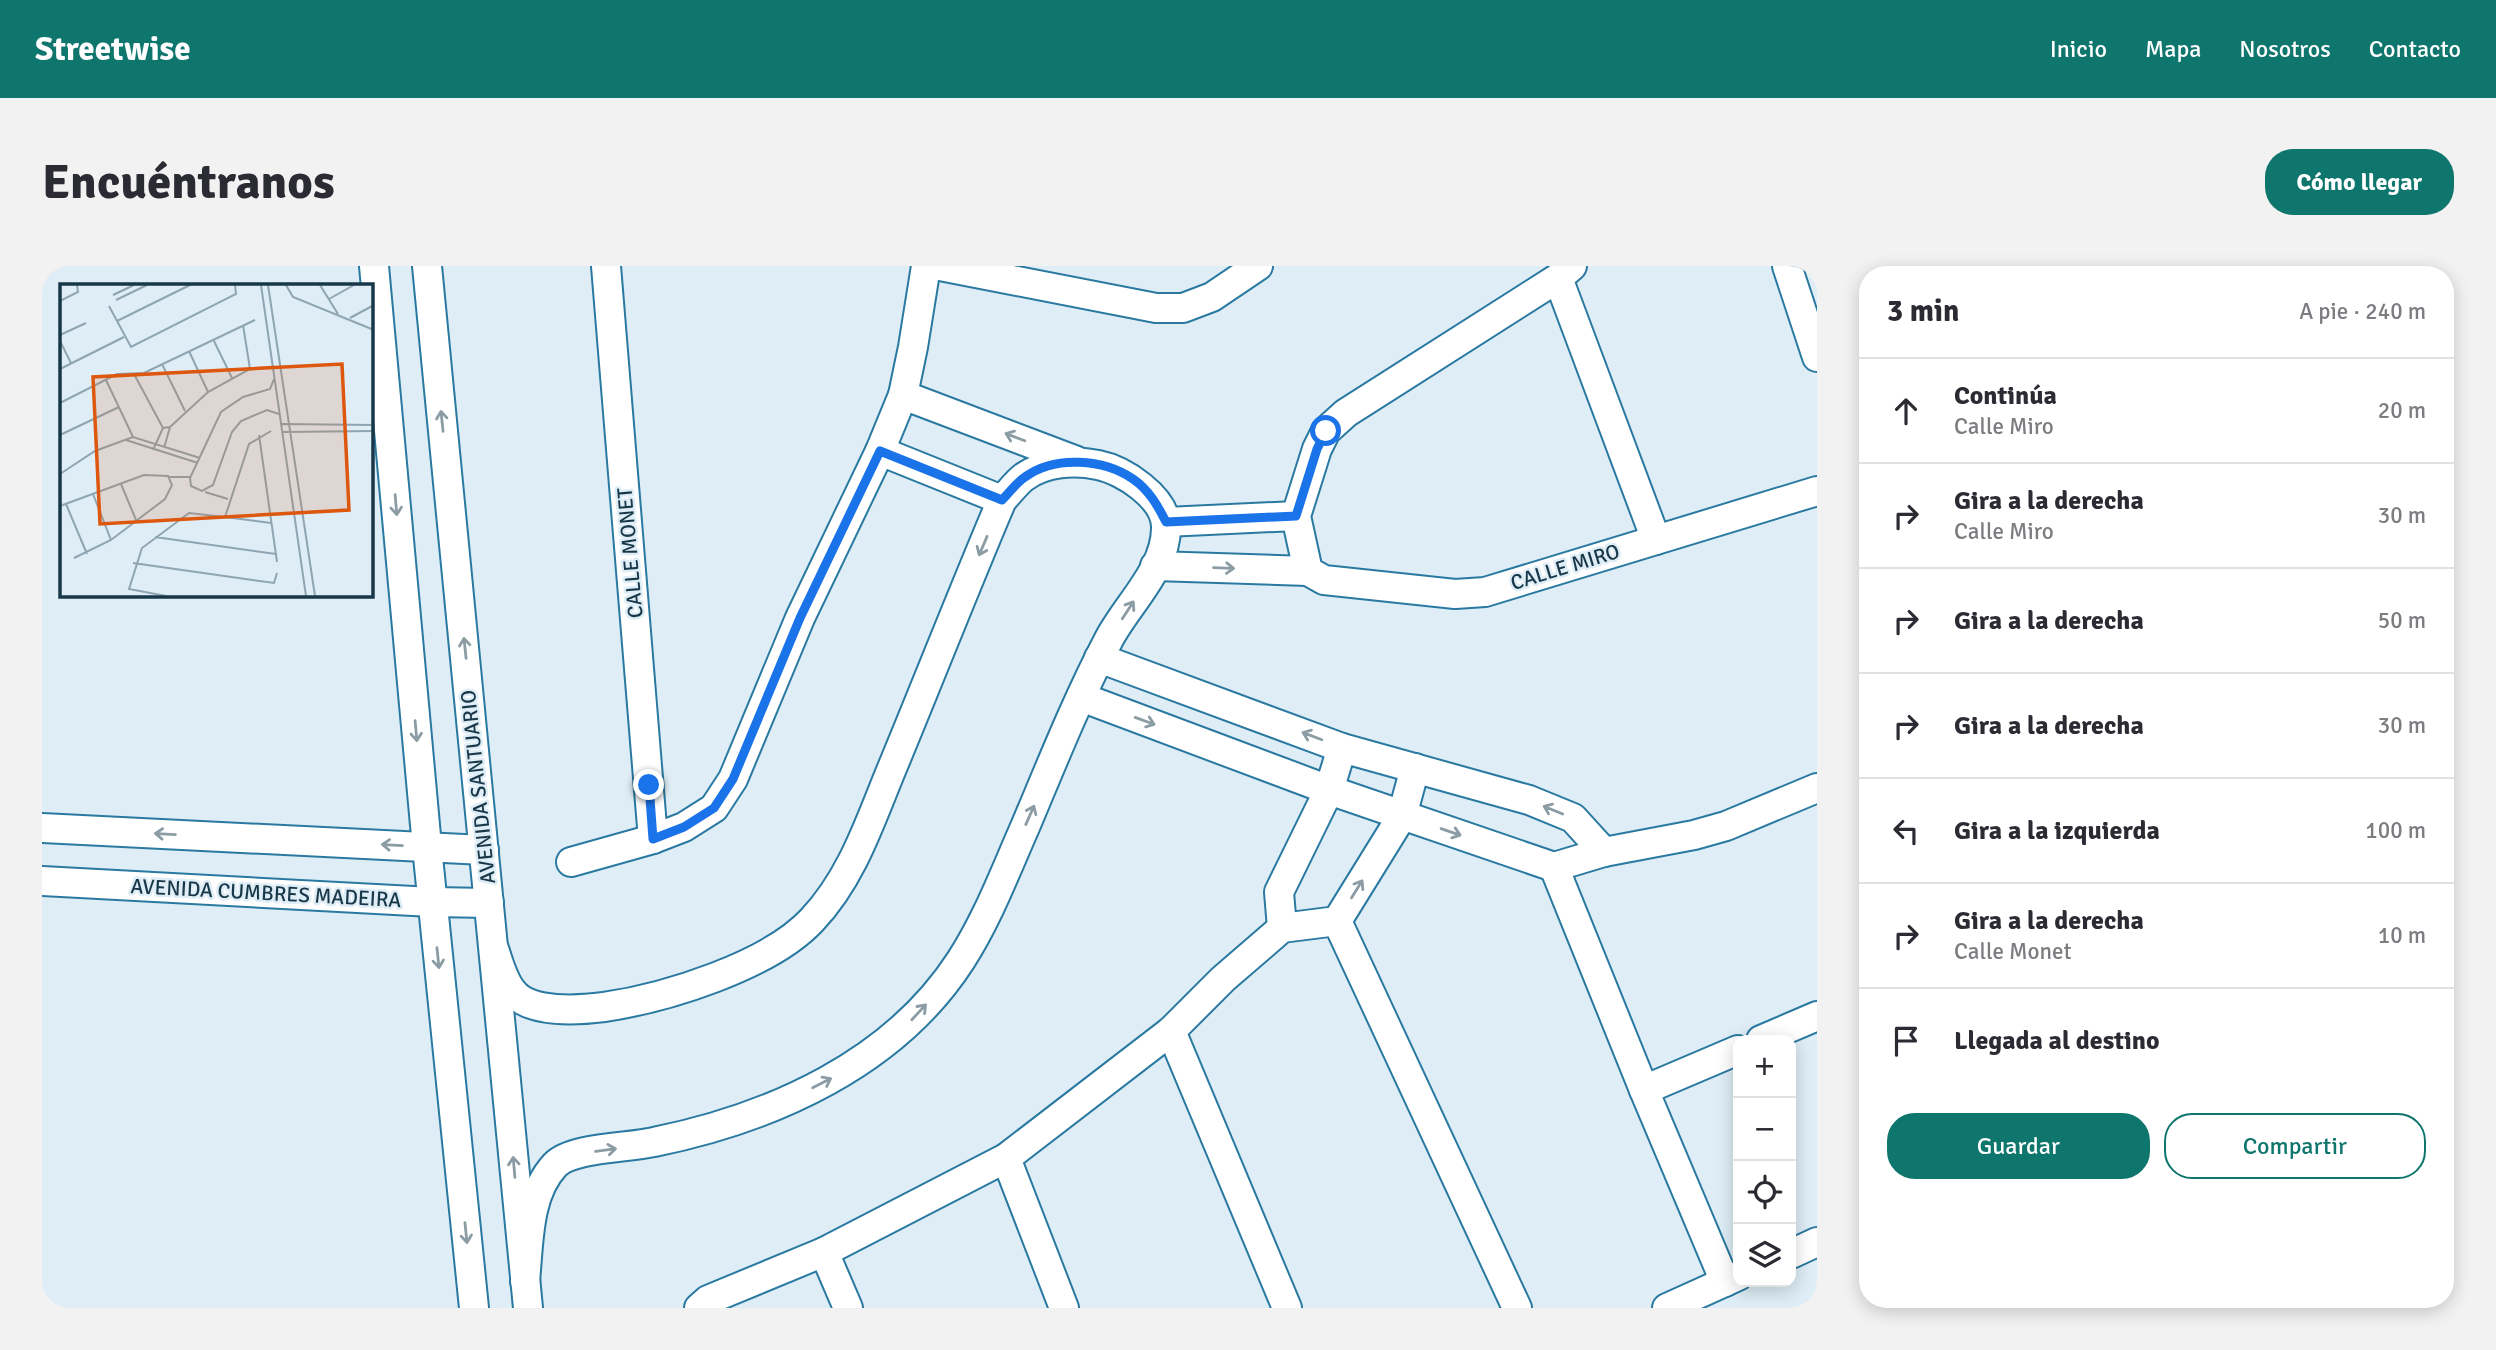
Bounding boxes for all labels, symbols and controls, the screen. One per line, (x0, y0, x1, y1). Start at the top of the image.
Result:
text: Streetwise (35, 29, 191, 70)
text: Inicio (2050, 34, 2107, 64)
text: Mapa (2145, 34, 2201, 64)
text: Nosotros (2239, 34, 2331, 64)
text: Contacto (2369, 34, 2461, 64)
button: Cómo llegar (2265, 149, 2454, 215)
text: Encuéntranos (42, 152, 335, 212)
inset map (60, 284, 373, 597)
text: 3 min (1887, 293, 1959, 330)
text: A pie · 240 m (2299, 297, 2426, 326)
text: Continúa (1954, 380, 2057, 412)
icon: ahead (1887, 392, 1925, 430)
text: 20 m (2378, 396, 2426, 425)
one-way arrow (436, 411, 449, 433)
text: Calle Miro (1954, 412, 2054, 441)
route start (1310, 415, 1341, 446)
one-way arrow (1004, 430, 1026, 443)
text: Gira a la derecha (1954, 485, 2144, 517)
street label: CALLE MONET (611, 486, 649, 619)
one-way arrow (390, 493, 403, 516)
icon: right (1887, 497, 1925, 535)
text: 30 m (2378, 501, 2426, 530)
text: Calle Miro (1954, 517, 2054, 546)
one-way arrow (975, 535, 988, 556)
street label: CALLE MIRO (1507, 538, 1623, 596)
one-way arrow (1212, 561, 1235, 575)
one-way arrow (1121, 601, 1135, 621)
icon: right (1887, 602, 1925, 640)
text: Gira a la derecha (1954, 605, 2144, 637)
text: 50 m (2378, 606, 2426, 635)
one-way arrow (458, 637, 471, 660)
street label: AVENIDA SANTUARIO (455, 689, 501, 885)
icon: right (1887, 707, 1925, 745)
text: Gira a la derecha (1954, 710, 2144, 742)
text: 30 m (2378, 711, 2426, 740)
one-way arrow (1134, 716, 1156, 728)
one-way arrow (410, 720, 423, 742)
one-way arrow (1301, 729, 1323, 742)
route end (633, 769, 664, 800)
one-way arrow (1542, 802, 1564, 815)
one-way arrow (1024, 805, 1037, 826)
icon: left (1887, 812, 1925, 850)
text: Gira a la izquierda (1954, 815, 2160, 847)
text: 100 m (2365, 816, 2426, 845)
one-way arrow (1440, 826, 1462, 839)
one-way arrow (153, 828, 176, 841)
one-way arrow (381, 838, 404, 851)
street label: AVENIDA CUMBRES MADEIRA (130, 873, 402, 913)
one-way arrow (1350, 879, 1364, 899)
text: Gira a la derecha (1954, 905, 2144, 937)
icon: right (1887, 917, 1925, 955)
text: 10 m (2378, 921, 2426, 950)
text: Calle Monet (1954, 937, 2072, 966)
one-way arrow (432, 946, 445, 969)
one-way arrow (911, 1004, 928, 1021)
icon: arrive (1887, 1022, 1925, 1060)
text: Llegada al destino (1954, 1025, 2160, 1057)
map controls (1733, 1035, 1796, 1287)
button: + (1733, 1035, 1796, 1098)
one-way arrow (811, 1076, 832, 1089)
button: − (1733, 1098, 1796, 1161)
button: Guardar (1887, 1113, 2150, 1179)
button: Compartir (2164, 1113, 2426, 1179)
one-way arrow (594, 1143, 616, 1156)
one-way arrow (507, 1156, 520, 1179)
button: locate (1733, 1161, 1796, 1224)
one-way arrow (460, 1221, 473, 1244)
button: layers (1733, 1224, 1796, 1287)

